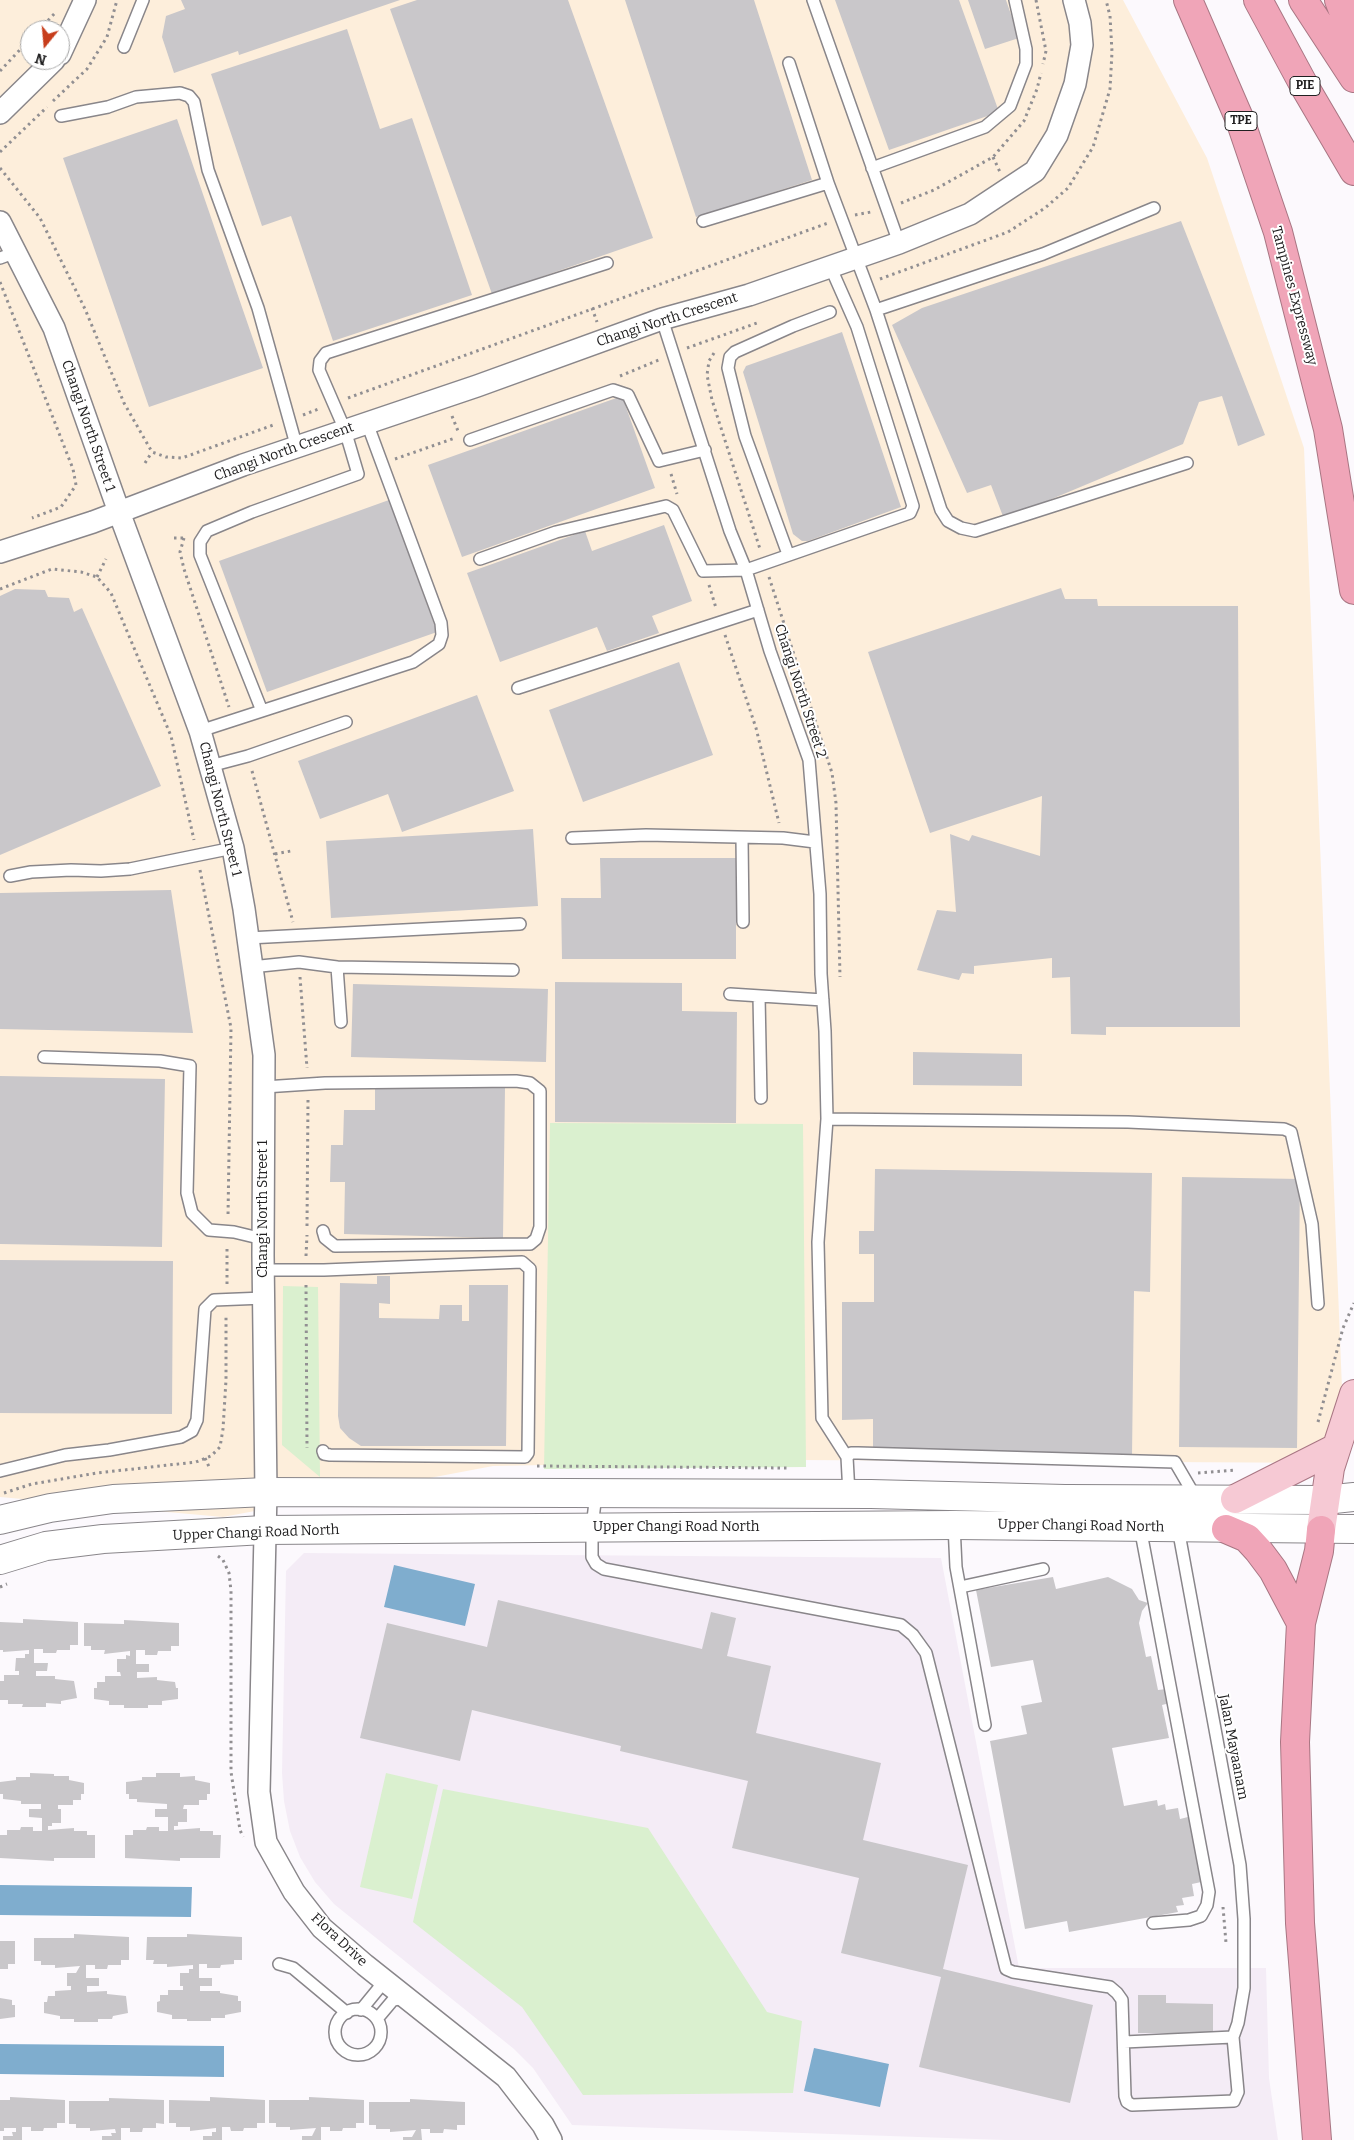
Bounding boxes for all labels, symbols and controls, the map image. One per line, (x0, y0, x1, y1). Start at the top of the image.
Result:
north arrow (20, 20, 70, 70)
text: N (33, 49, 48, 69)
road number: PIE (1290, 76, 1320, 95)
road number: TPE (1225, 112, 1257, 130)
street label: Tampines Expressway (1267, 225, 1321, 367)
street label: Changi North Crescent (594, 289, 740, 351)
street label: Changi North Street 1 (58, 358, 118, 494)
street label: Changi North Crescent (212, 419, 356, 485)
street label: Changi North Street 2 (770, 622, 830, 760)
street label: Changi North Street 1 (195, 740, 245, 878)
street label: Changi North Street 1 (255, 1140, 271, 1278)
street label: Upper Changi Road North (998, 1516, 1164, 1536)
street label: Upper Changi Road North (593, 1519, 759, 1535)
street label: Upper Changi Road North (172, 1522, 340, 1544)
street label: Jalan Mayaanam (1215, 1693, 1251, 1801)
street label: Flora Drive (307, 1910, 371, 1970)

